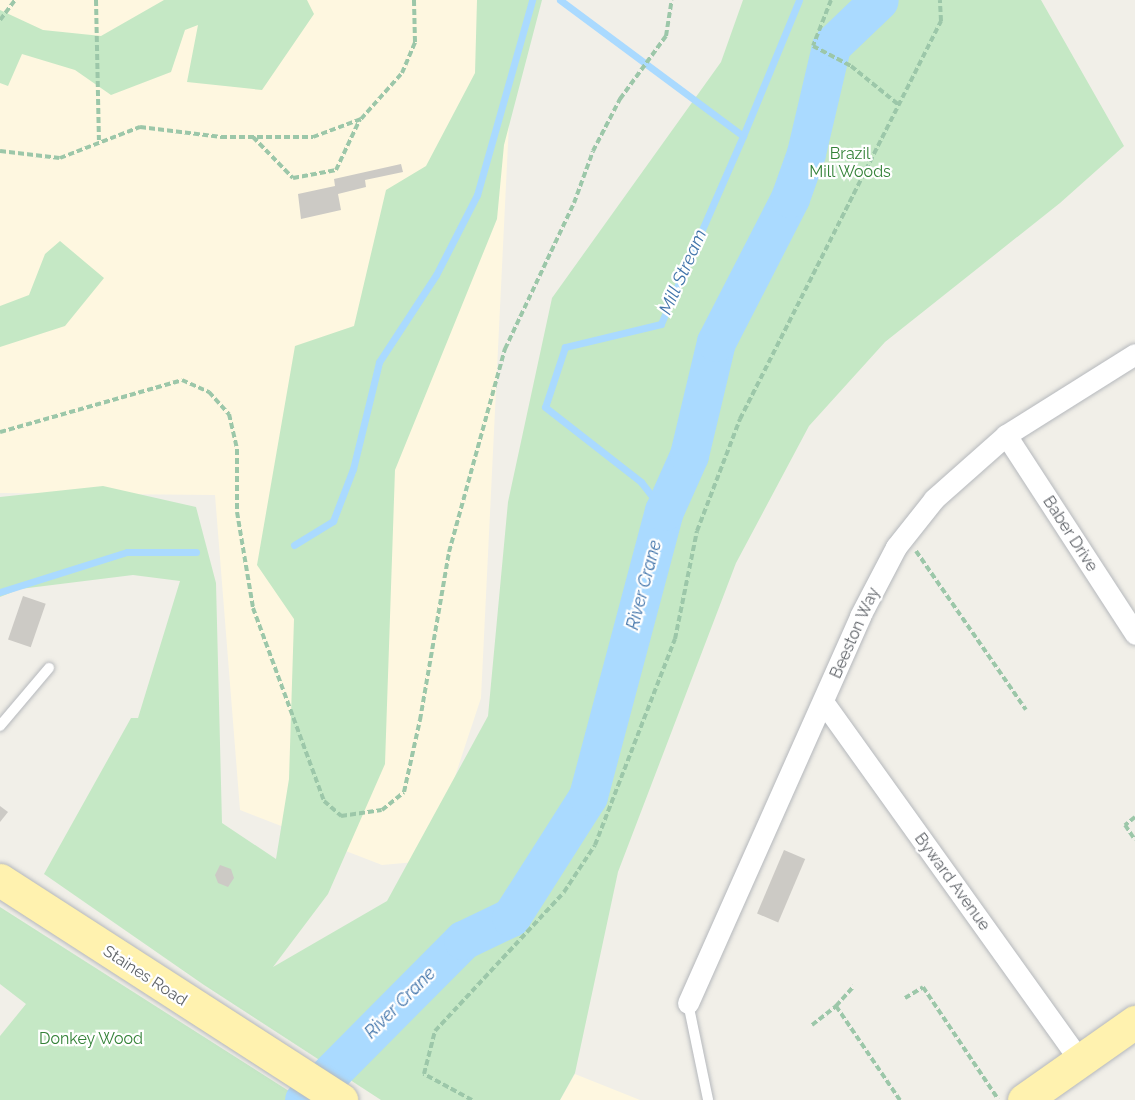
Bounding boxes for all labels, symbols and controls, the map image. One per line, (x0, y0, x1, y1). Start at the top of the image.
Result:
park label: Brazil Mill Woods (809, 144, 891, 182)
water label: Mill Stream (655, 226, 711, 318)
street label: Baber Drive (1038, 492, 1102, 576)
water label: River Crane (622, 538, 666, 632)
street label: Beeston Way (826, 584, 884, 682)
street label: Byward Avenue (910, 829, 994, 935)
street label: Staines Road (99, 942, 191, 1010)
water label: River Crane (360, 963, 440, 1043)
park label: Donkey Wood (39, 1029, 143, 1049)

